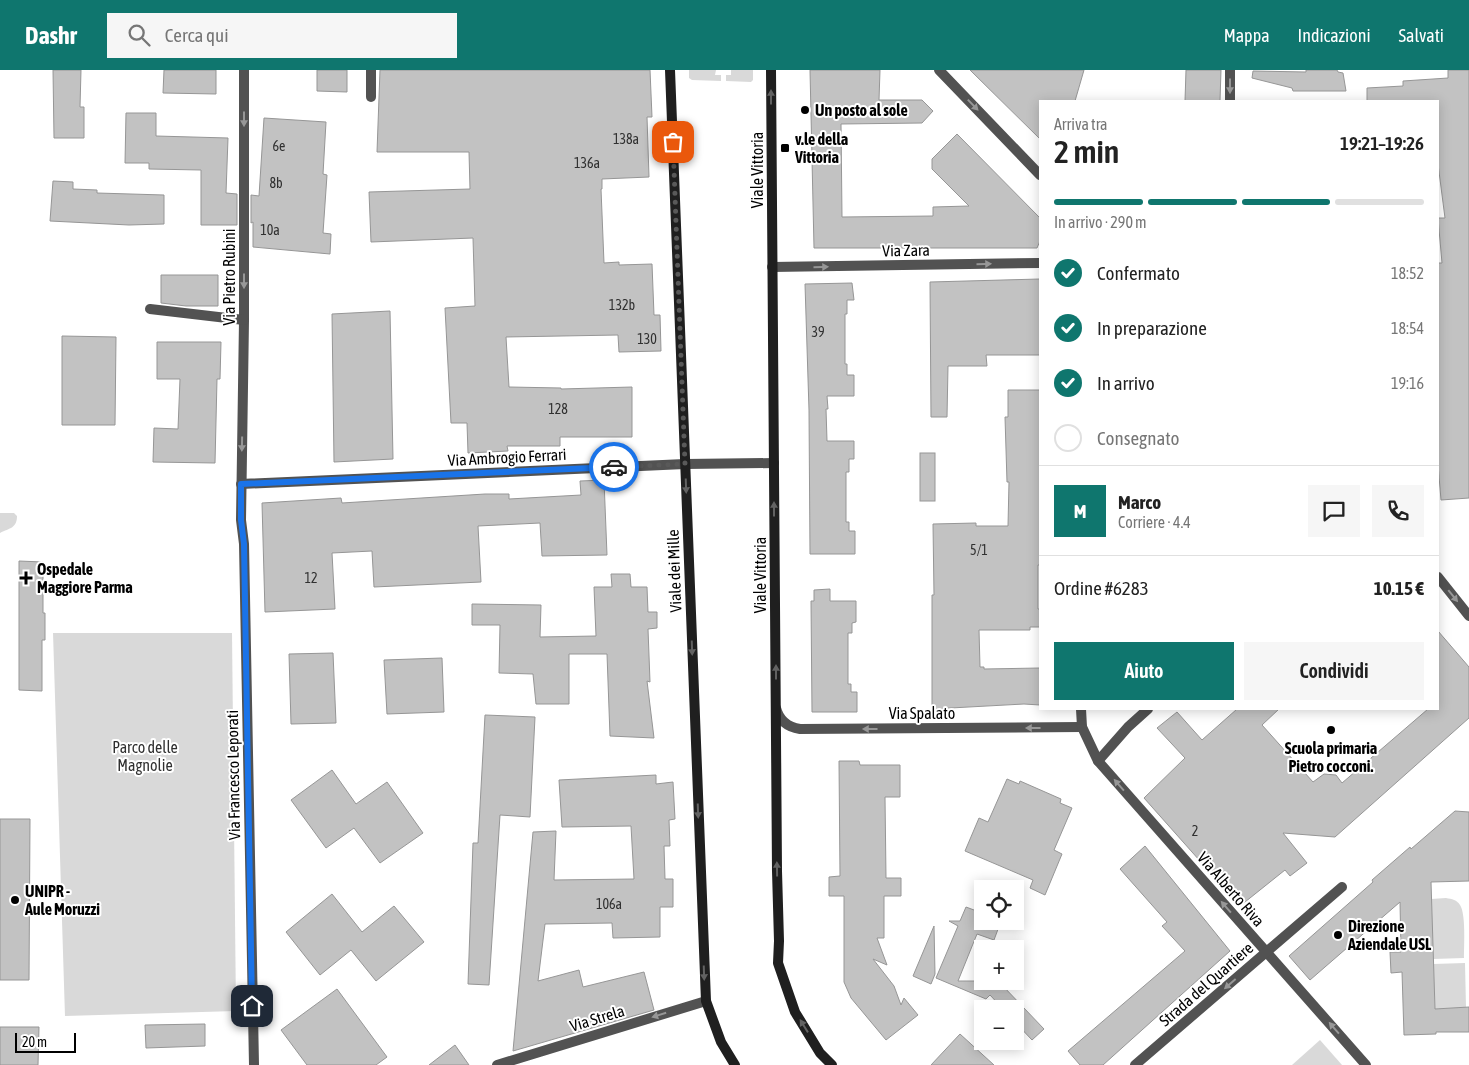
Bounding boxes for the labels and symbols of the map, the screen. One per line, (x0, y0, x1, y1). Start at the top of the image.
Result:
one-way arrow (1226, 78, 1234, 94)
one-way arrow (767, 89, 775, 105)
one-way arrow (967, 99, 979, 111)
place label: Un posto al sole (815, 101, 908, 119)
marker: Un posto al sole (799, 104, 811, 116)
one-way arrow (240, 111, 248, 127)
pin (652, 121, 694, 163)
place label: v.le della Vittoria (794, 130, 848, 166)
house number: 138a (613, 131, 639, 147)
street label: Viale Vittoria (748, 132, 766, 208)
house number: 6e (273, 138, 285, 154)
marker: v.le della Vittoria (779, 142, 791, 154)
house number: 136a (574, 155, 600, 171)
house number: 8b (269, 175, 283, 191)
house number: 10a (260, 222, 280, 238)
street label: Via Pietro Rubini (220, 228, 238, 326)
street label: Via Zara (882, 241, 930, 259)
one-way arrow (976, 260, 992, 268)
one-way arrow (813, 263, 829, 271)
one-way arrow (240, 273, 248, 289)
house number: 132b (609, 297, 636, 313)
house number: 39 (811, 324, 825, 340)
house number: 130 (637, 331, 657, 347)
house number: 128 (548, 401, 568, 417)
one-way arrow (238, 436, 246, 452)
courier (589, 442, 639, 492)
street label: Via Ambrogio Ferrari (447, 445, 567, 470)
one-way arrow (682, 478, 690, 494)
one-way arrow (770, 501, 778, 517)
street label: Viale dei Mille (664, 529, 684, 613)
street label: Viale Vittoria (751, 537, 769, 613)
house number: 5/1 (970, 542, 988, 558)
place label: Ospedale Maggiore Parma (37, 560, 133, 596)
house number: 12 (304, 570, 318, 586)
marker: Ospedale Maggiore Parma (19, 571, 33, 585)
one-way arrow (1448, 590, 1459, 603)
one-way arrow (688, 641, 696, 657)
one-way arrow (771, 663, 779, 679)
street label: Via Spalato (889, 704, 955, 723)
street label: Via Francesco Leporati (223, 710, 244, 840)
one-way arrow (1025, 724, 1041, 732)
marker: Scuola primaria Pietro cocconi. (1325, 724, 1337, 736)
one-way arrow (862, 725, 878, 733)
park label: Parco delle Magnolie (112, 738, 178, 775)
place label: Scuola primaria Pietro cocconi. (1285, 739, 1377, 775)
one-way arrow (1113, 778, 1124, 791)
one-way arrow (695, 803, 703, 819)
house number: 2 (1192, 823, 1198, 839)
street label: Via Alberto Riva (1194, 848, 1268, 930)
one-way arrow (773, 861, 781, 877)
place label: UNIPR - Aule Moruzzi (24, 882, 100, 918)
marker: UNIPR - Aule Moruzzi (9, 894, 21, 906)
house number: 106a (596, 896, 622, 912)
one-way arrow (1220, 901, 1232, 913)
place label: Direzione Aziendale USL (1347, 917, 1432, 953)
marker: Direzione Aziendale USL (1332, 929, 1344, 941)
street label: Strada del Quartiere (1155, 938, 1257, 1030)
one-way arrow (701, 965, 709, 981)
one-way arrow (1224, 978, 1236, 990)
pin (231, 985, 273, 1027)
street label: Via Strela (568, 1001, 626, 1035)
one-way arrow (651, 1012, 666, 1020)
one-way arrow (799, 1020, 808, 1033)
one-way arrow (1328, 1022, 1339, 1035)
scale bar (15, 1030, 76, 1053)

